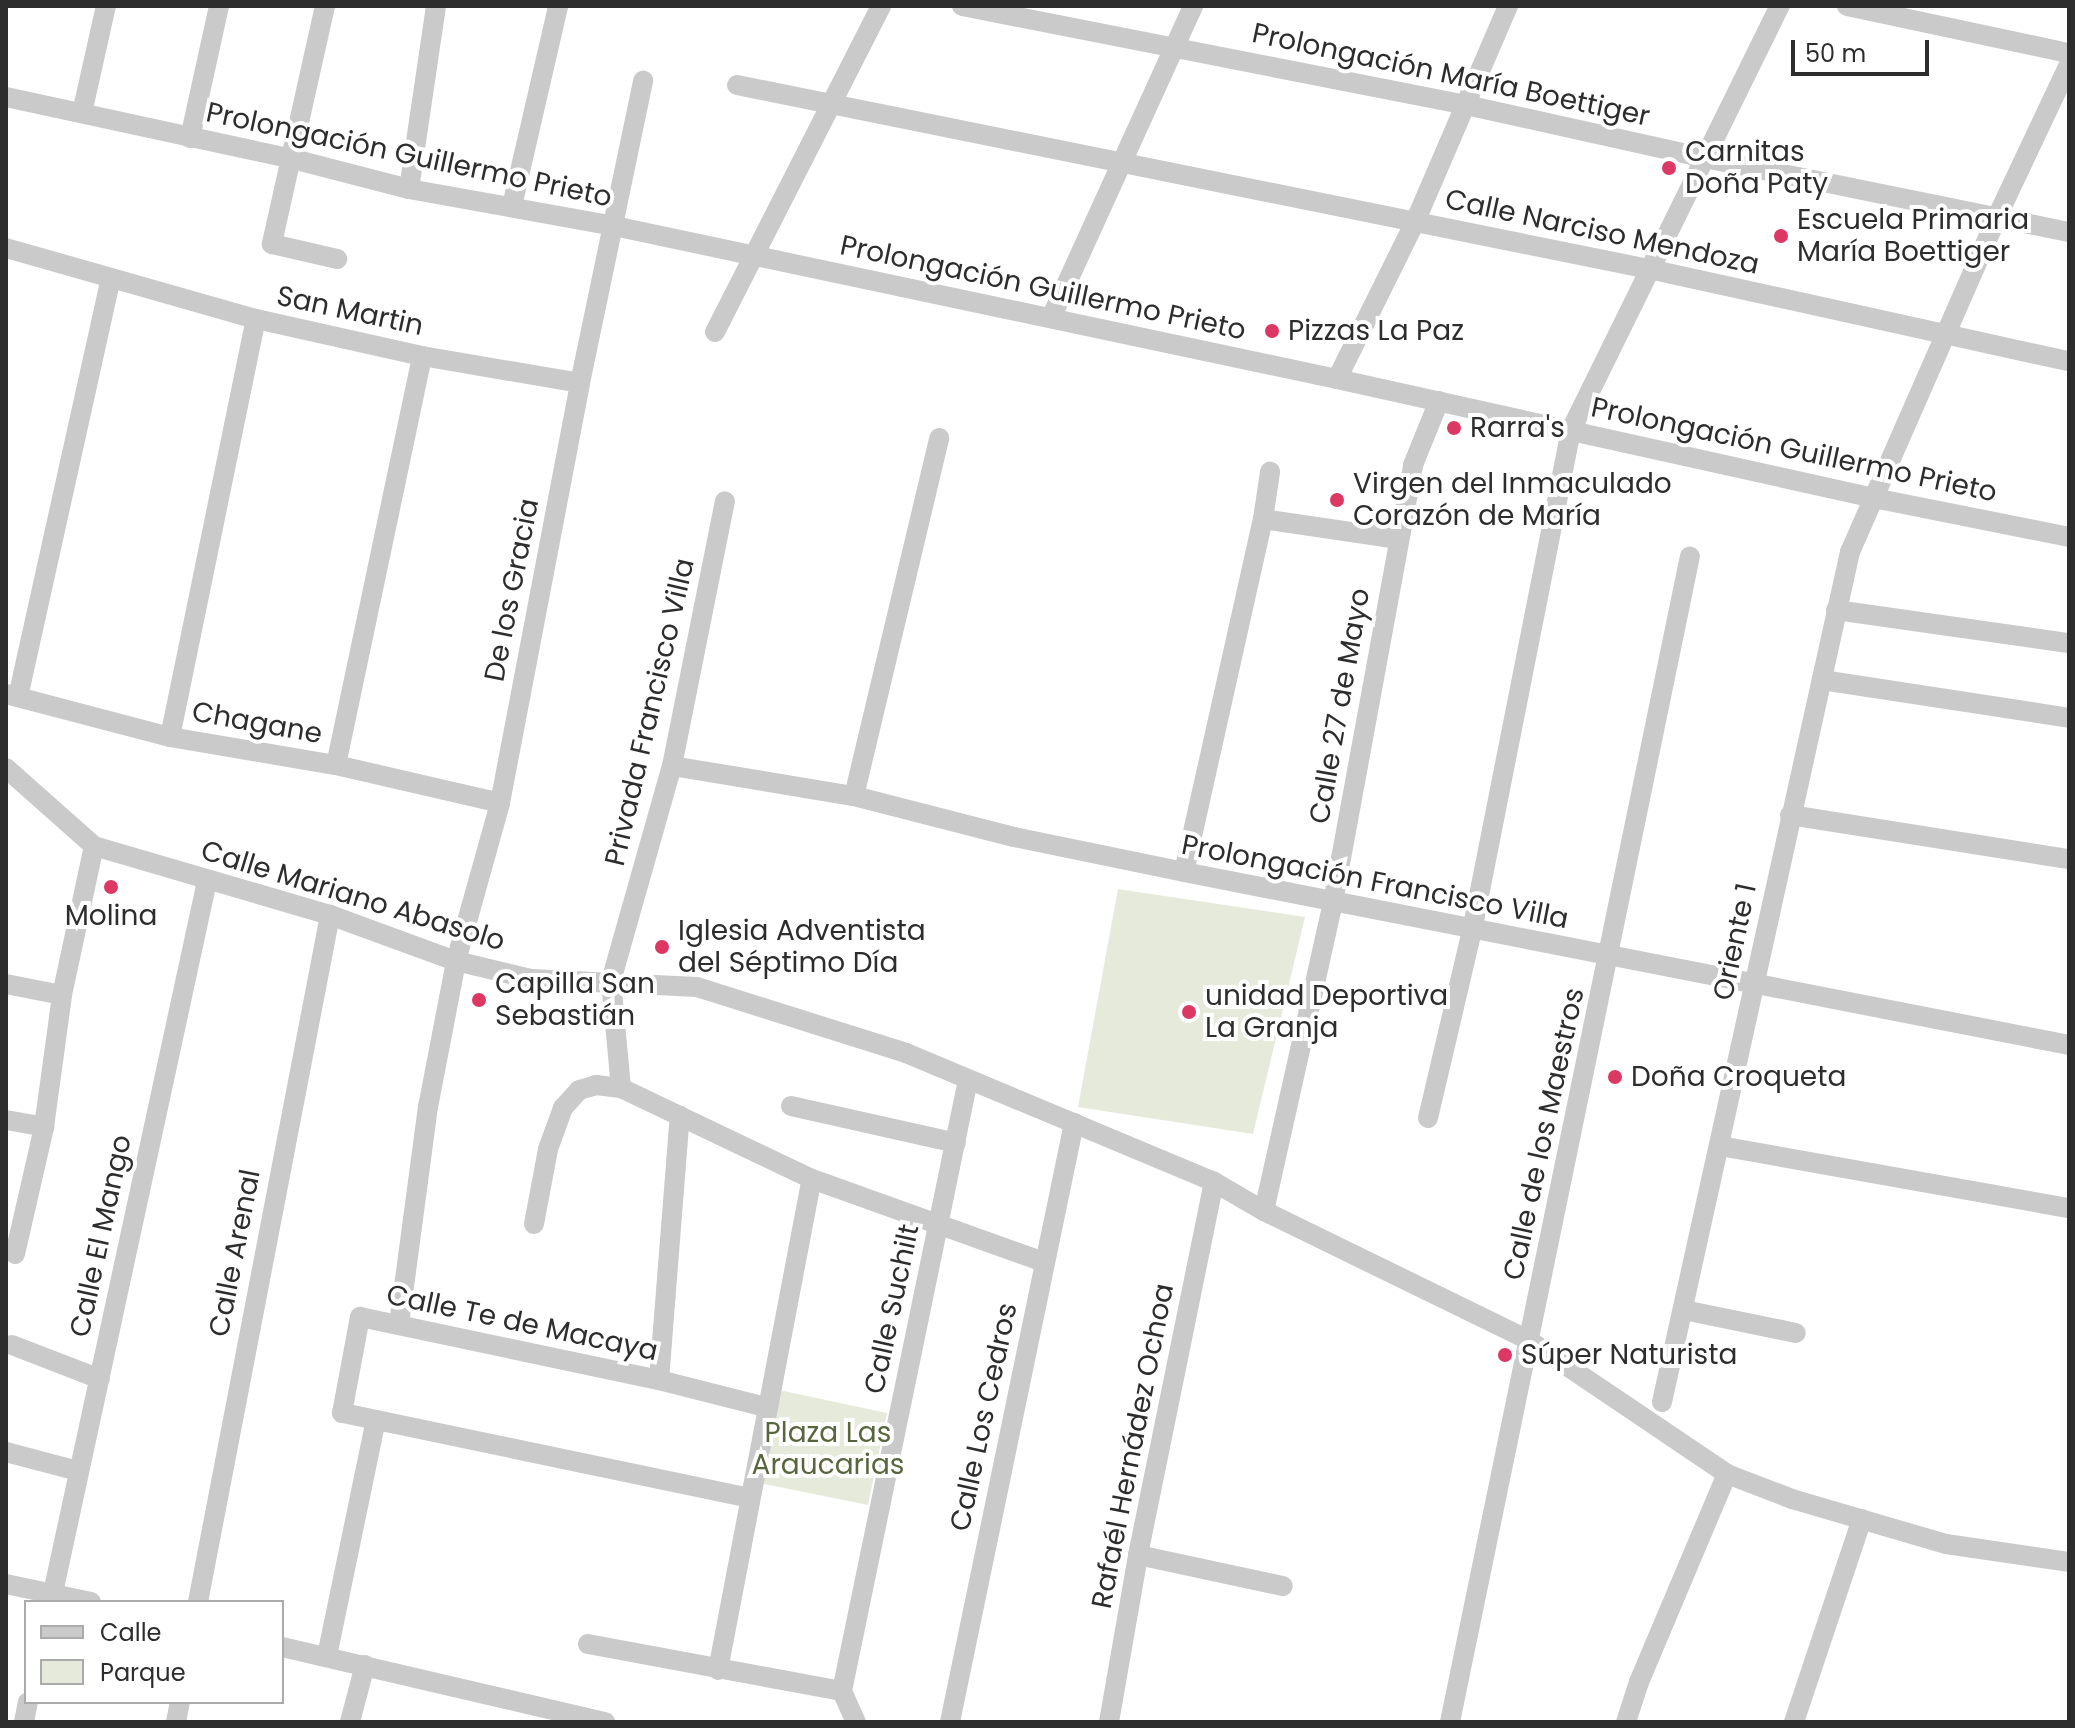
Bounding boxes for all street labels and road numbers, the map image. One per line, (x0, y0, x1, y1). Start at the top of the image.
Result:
street label: Prolongación María Boettiger (1249, 16, 1653, 134)
street label: Prolongación Guillermo Prieto (203, 96, 615, 214)
street label: Calle Narciso Mendoza (1442, 182, 1762, 282)
street label: Prolongación Guillermo Prieto (837, 229, 1249, 347)
street label: San Martin (274, 279, 426, 343)
street label: Prolongación Guillermo Prieto (1588, 391, 2000, 509)
street label: De los Gracia (478, 496, 546, 684)
street label: Privada Francisco Villa (598, 555, 702, 869)
street label: Calle 27 de Mayo (1303, 586, 1377, 826)
street label: Chagane (189, 695, 325, 751)
street label: Prolongación Francisco Villa (1179, 828, 1571, 936)
street label: Calle Mariano Abasolo (197, 834, 509, 958)
street label: Oriente 1 (1706, 880, 1764, 1004)
street label: Calle de los Maestros (1497, 985, 1591, 1283)
street label: Calle El Mango (63, 1132, 139, 1340)
street label: Calle Arenal (202, 1167, 268, 1339)
street label: Calle Suchilt (858, 1221, 926, 1397)
street label: Calle Te de Macaya (383, 1278, 661, 1368)
street label: Rafaél Hernádez Ochoa (1085, 1281, 1181, 1611)
street label: Calle Los Cedros (943, 1300, 1025, 1534)

